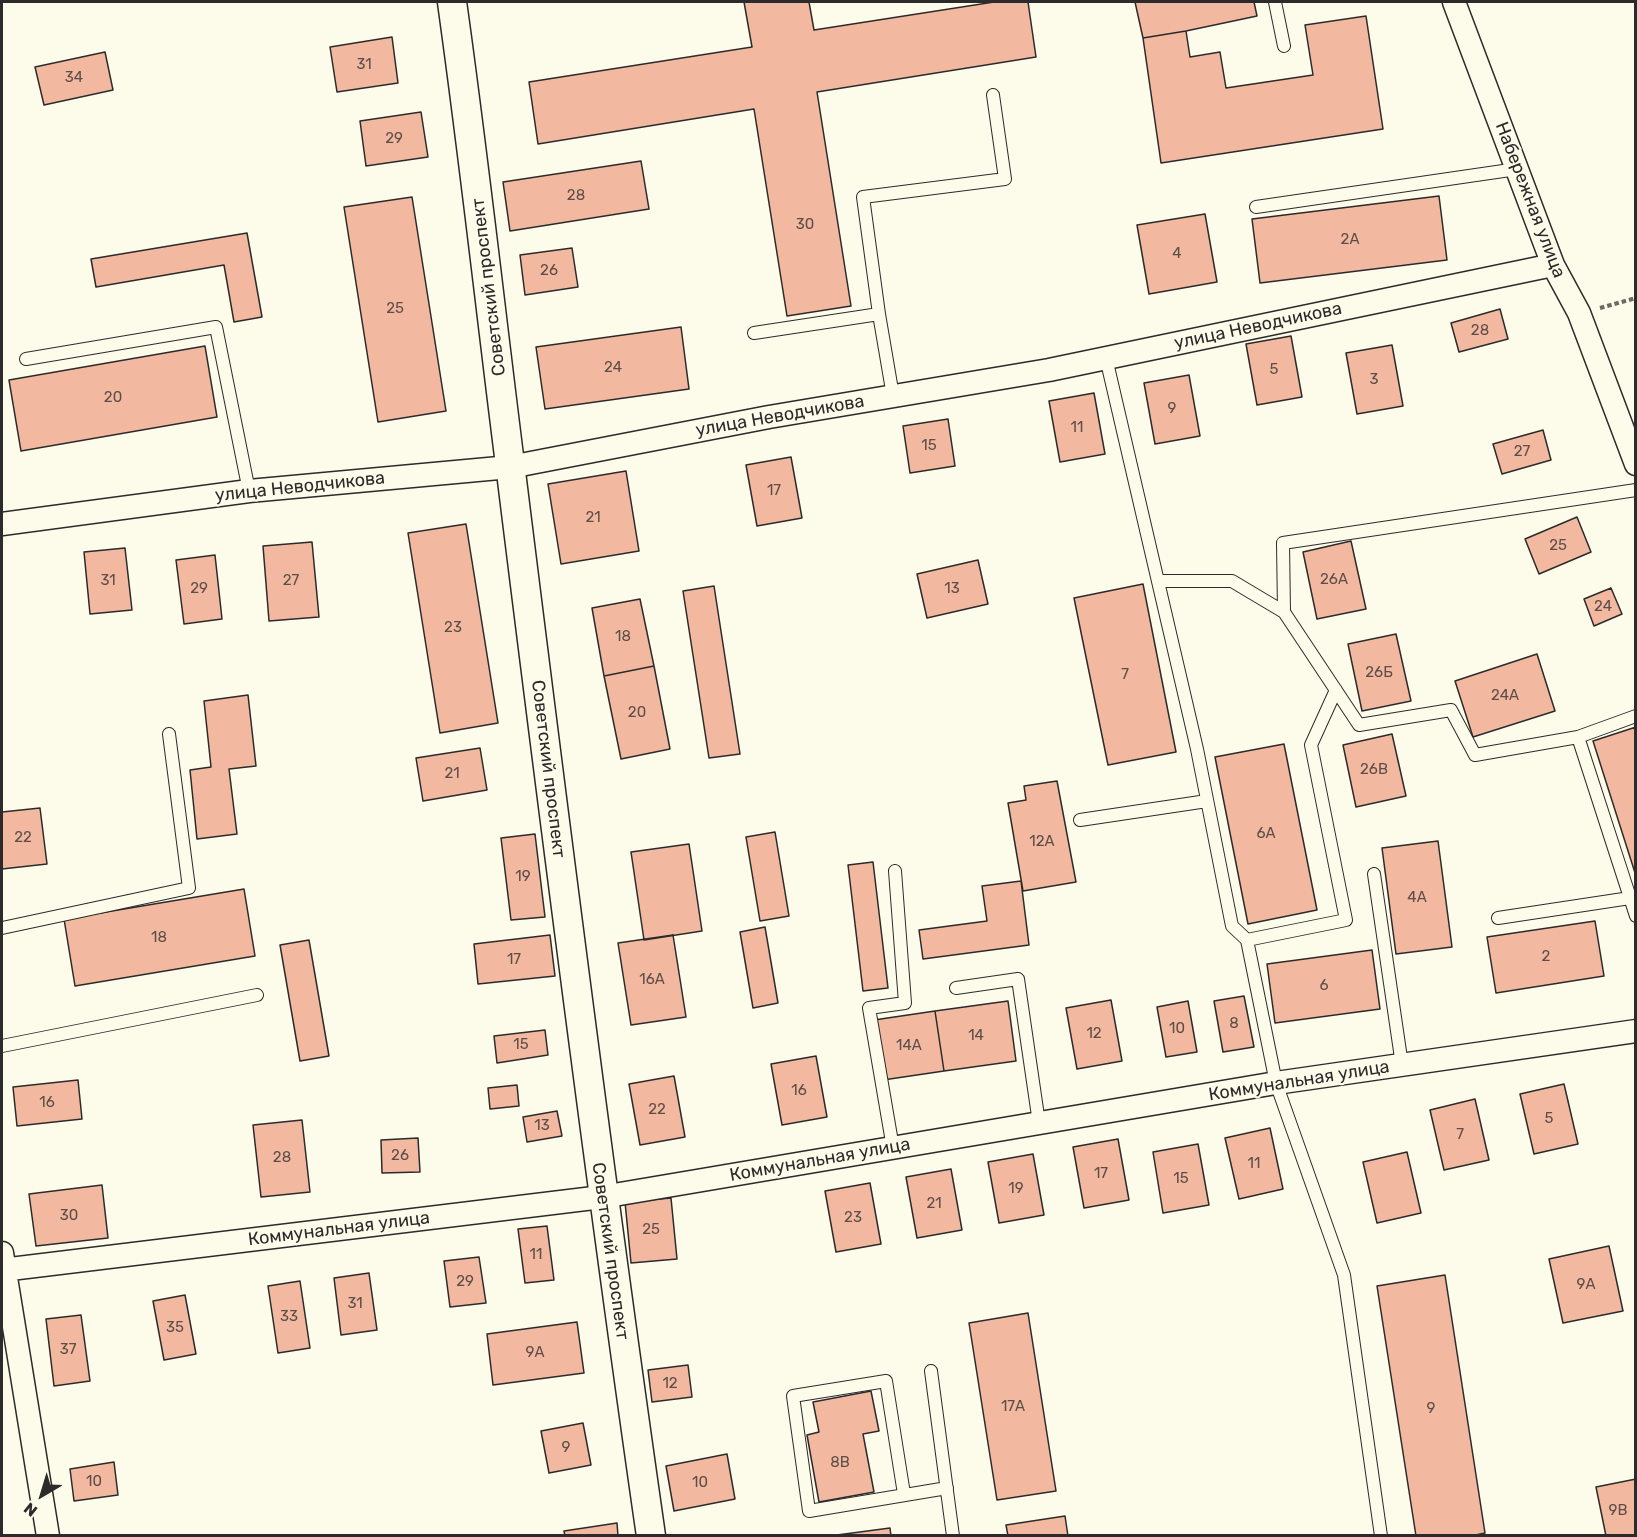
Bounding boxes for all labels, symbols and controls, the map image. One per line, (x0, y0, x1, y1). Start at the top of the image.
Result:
house number: 31 (356, 56, 372, 74)
house number: 34 (65, 69, 83, 87)
street label: Набережная улица (1490, 119, 1570, 281)
house number: 29 (385, 130, 403, 148)
house number: 28 (567, 187, 585, 205)
street label: Советский проспект (467, 197, 511, 377)
house number: 30 (796, 216, 814, 234)
house number: 2А (1341, 231, 1359, 249)
house number: 4 (1172, 245, 1182, 263)
house number: 26 (540, 262, 558, 280)
street label: улица Неводчикова (1172, 298, 1344, 354)
house number: 25 (386, 300, 404, 318)
house number: 28 (1471, 322, 1489, 340)
house number: 24 (604, 359, 622, 377)
house number: 5 (1270, 361, 1278, 379)
house number: 3 (1369, 371, 1379, 389)
house number: 20 (104, 389, 122, 407)
street label: улица Неводчикова (694, 391, 866, 441)
house number: 9 (1168, 400, 1176, 418)
house number: 11 (1071, 419, 1083, 437)
house number: 15 (921, 437, 937, 455)
house number: 27 (1514, 443, 1530, 461)
street label: улица Неводчикова (214, 467, 386, 507)
house number: 17 (767, 482, 781, 500)
house number: 21 (585, 509, 601, 527)
house number: 25 (1549, 537, 1567, 555)
house number: 26А (1320, 571, 1348, 589)
house number: 31 (100, 572, 116, 590)
house number: 27 (283, 572, 299, 590)
house number: 29 (190, 580, 208, 598)
house number: 13 (944, 580, 960, 598)
house number: 24 (1594, 598, 1612, 616)
house number: 23 (444, 619, 462, 637)
house number: 18 (615, 628, 631, 646)
house number: 26Б (1365, 664, 1393, 682)
house number: 7 (1121, 666, 1129, 684)
street label: Советский проспект (526, 679, 570, 859)
house number: 24А (1491, 687, 1519, 705)
house number: 20 (628, 704, 646, 722)
house number: 26В (1360, 761, 1388, 779)
house number: 21 (444, 765, 460, 783)
house number: 6А (1256, 825, 1276, 843)
house number: 22 (14, 829, 32, 847)
house number: 12А (1029, 833, 1055, 851)
house number: 19 (515, 868, 531, 886)
house number: 4А (1407, 889, 1427, 907)
house number: 18 (151, 929, 167, 947)
house number: 2 (1542, 948, 1550, 966)
house number: 17 (507, 951, 521, 969)
house number: 16А (639, 971, 665, 989)
house number: 6 (1319, 977, 1329, 995)
house number: 8 (1229, 1015, 1239, 1033)
house number: 10 (1169, 1020, 1185, 1038)
house number: 12 (1086, 1025, 1102, 1043)
house number: 14 (968, 1027, 984, 1045)
house number: 15 (513, 1036, 529, 1054)
house number: 14А (896, 1037, 922, 1055)
street label: Коммунальная улица (1207, 1056, 1391, 1106)
house number: 16 (791, 1082, 807, 1100)
house number: 16 (39, 1094, 55, 1112)
house number: 22 (648, 1101, 666, 1119)
house number: 5 (1545, 1110, 1553, 1128)
house number: 13 (534, 1117, 550, 1135)
house number: 7 (1456, 1126, 1464, 1144)
street label: Коммунальная улица (728, 1133, 912, 1187)
house number: 26 (391, 1147, 409, 1165)
house number: 28 (273, 1149, 291, 1167)
house number: 11 (1248, 1155, 1260, 1173)
street label: Советский проспект (587, 1161, 633, 1341)
house number: 17 (1094, 1165, 1108, 1183)
house number: 15 (1173, 1170, 1189, 1188)
house number: 19 (1008, 1180, 1024, 1198)
house number: 21 (926, 1195, 942, 1213)
house number: 30 (60, 1207, 78, 1225)
street label: Коммунальная улица (247, 1207, 431, 1251)
house number: 23 (844, 1209, 862, 1227)
house number: 25 (642, 1221, 660, 1239)
house number: 11 (530, 1246, 542, 1264)
house number: 29 (456, 1273, 474, 1291)
house number: 9А (1577, 1276, 1595, 1294)
house number: 31 (347, 1295, 363, 1313)
house number: 33 (280, 1308, 298, 1326)
house number: 35 (166, 1319, 184, 1337)
house number: 37 (60, 1341, 76, 1359)
house number: 9А (526, 1344, 544, 1362)
house number: 12 (662, 1375, 678, 1393)
house number: 17А (1001, 1398, 1025, 1416)
house number: 9 (1427, 1400, 1435, 1418)
house number: 9 (562, 1439, 570, 1457)
house number: 8В (830, 1454, 850, 1472)
north arrow (12, 1465, 72, 1525)
house number: 10 (86, 1473, 102, 1491)
house number: 10 (692, 1474, 708, 1492)
text: N (20, 1499, 41, 1521)
house number: 9В (1609, 1502, 1627, 1520)

